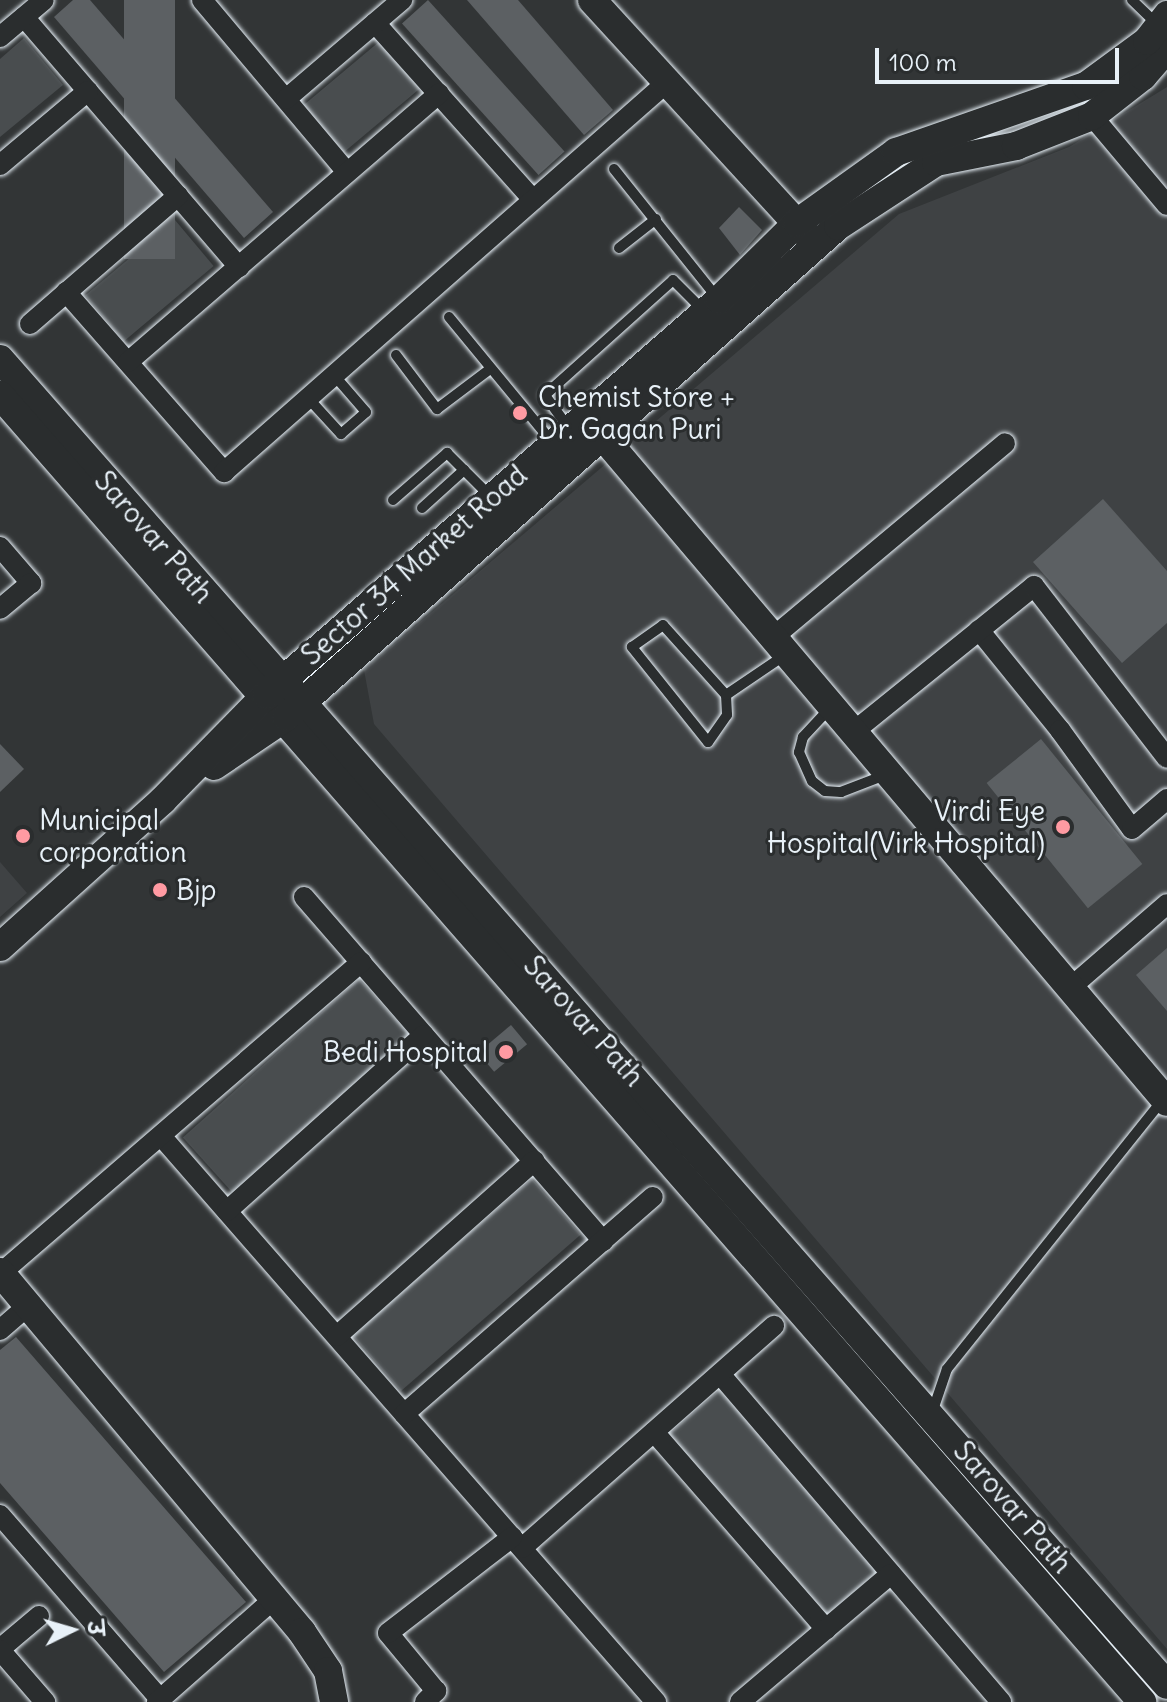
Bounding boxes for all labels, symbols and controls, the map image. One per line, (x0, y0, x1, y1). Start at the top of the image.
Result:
scale bar (879, 32, 1123, 82)
text: 100 m (889, 47, 957, 77)
place label: Chemist Store + Dr. Gagan Puri (538, 380, 735, 446)
marker: Chemist Store + Dr. Gagan Puri (509, 402, 531, 424)
street label: Sector 34 Market Road (294, 458, 534, 672)
street label: Sarovar Path (88, 464, 220, 610)
place label: Virdi Eye Hospital(Virk Hospital) (767, 794, 1045, 860)
place label: Municipal corporation (39, 803, 187, 869)
marker: Virdi Eye Hospital(Virk Hospital) (1052, 816, 1074, 838)
marker: Municipal corporation (14, 827, 32, 845)
place label: Bjp (176, 873, 217, 907)
marker: Bjp (151, 881, 169, 899)
street label: Sarovar Path (517, 949, 651, 1093)
place label: Bedi Hospital (323, 1035, 488, 1069)
marker: Bedi Hospital (495, 1041, 517, 1063)
street label: Sarovar Path (947, 1434, 1079, 1580)
north arrow (32, 1590, 112, 1670)
text: उ (81, 1619, 110, 1636)

